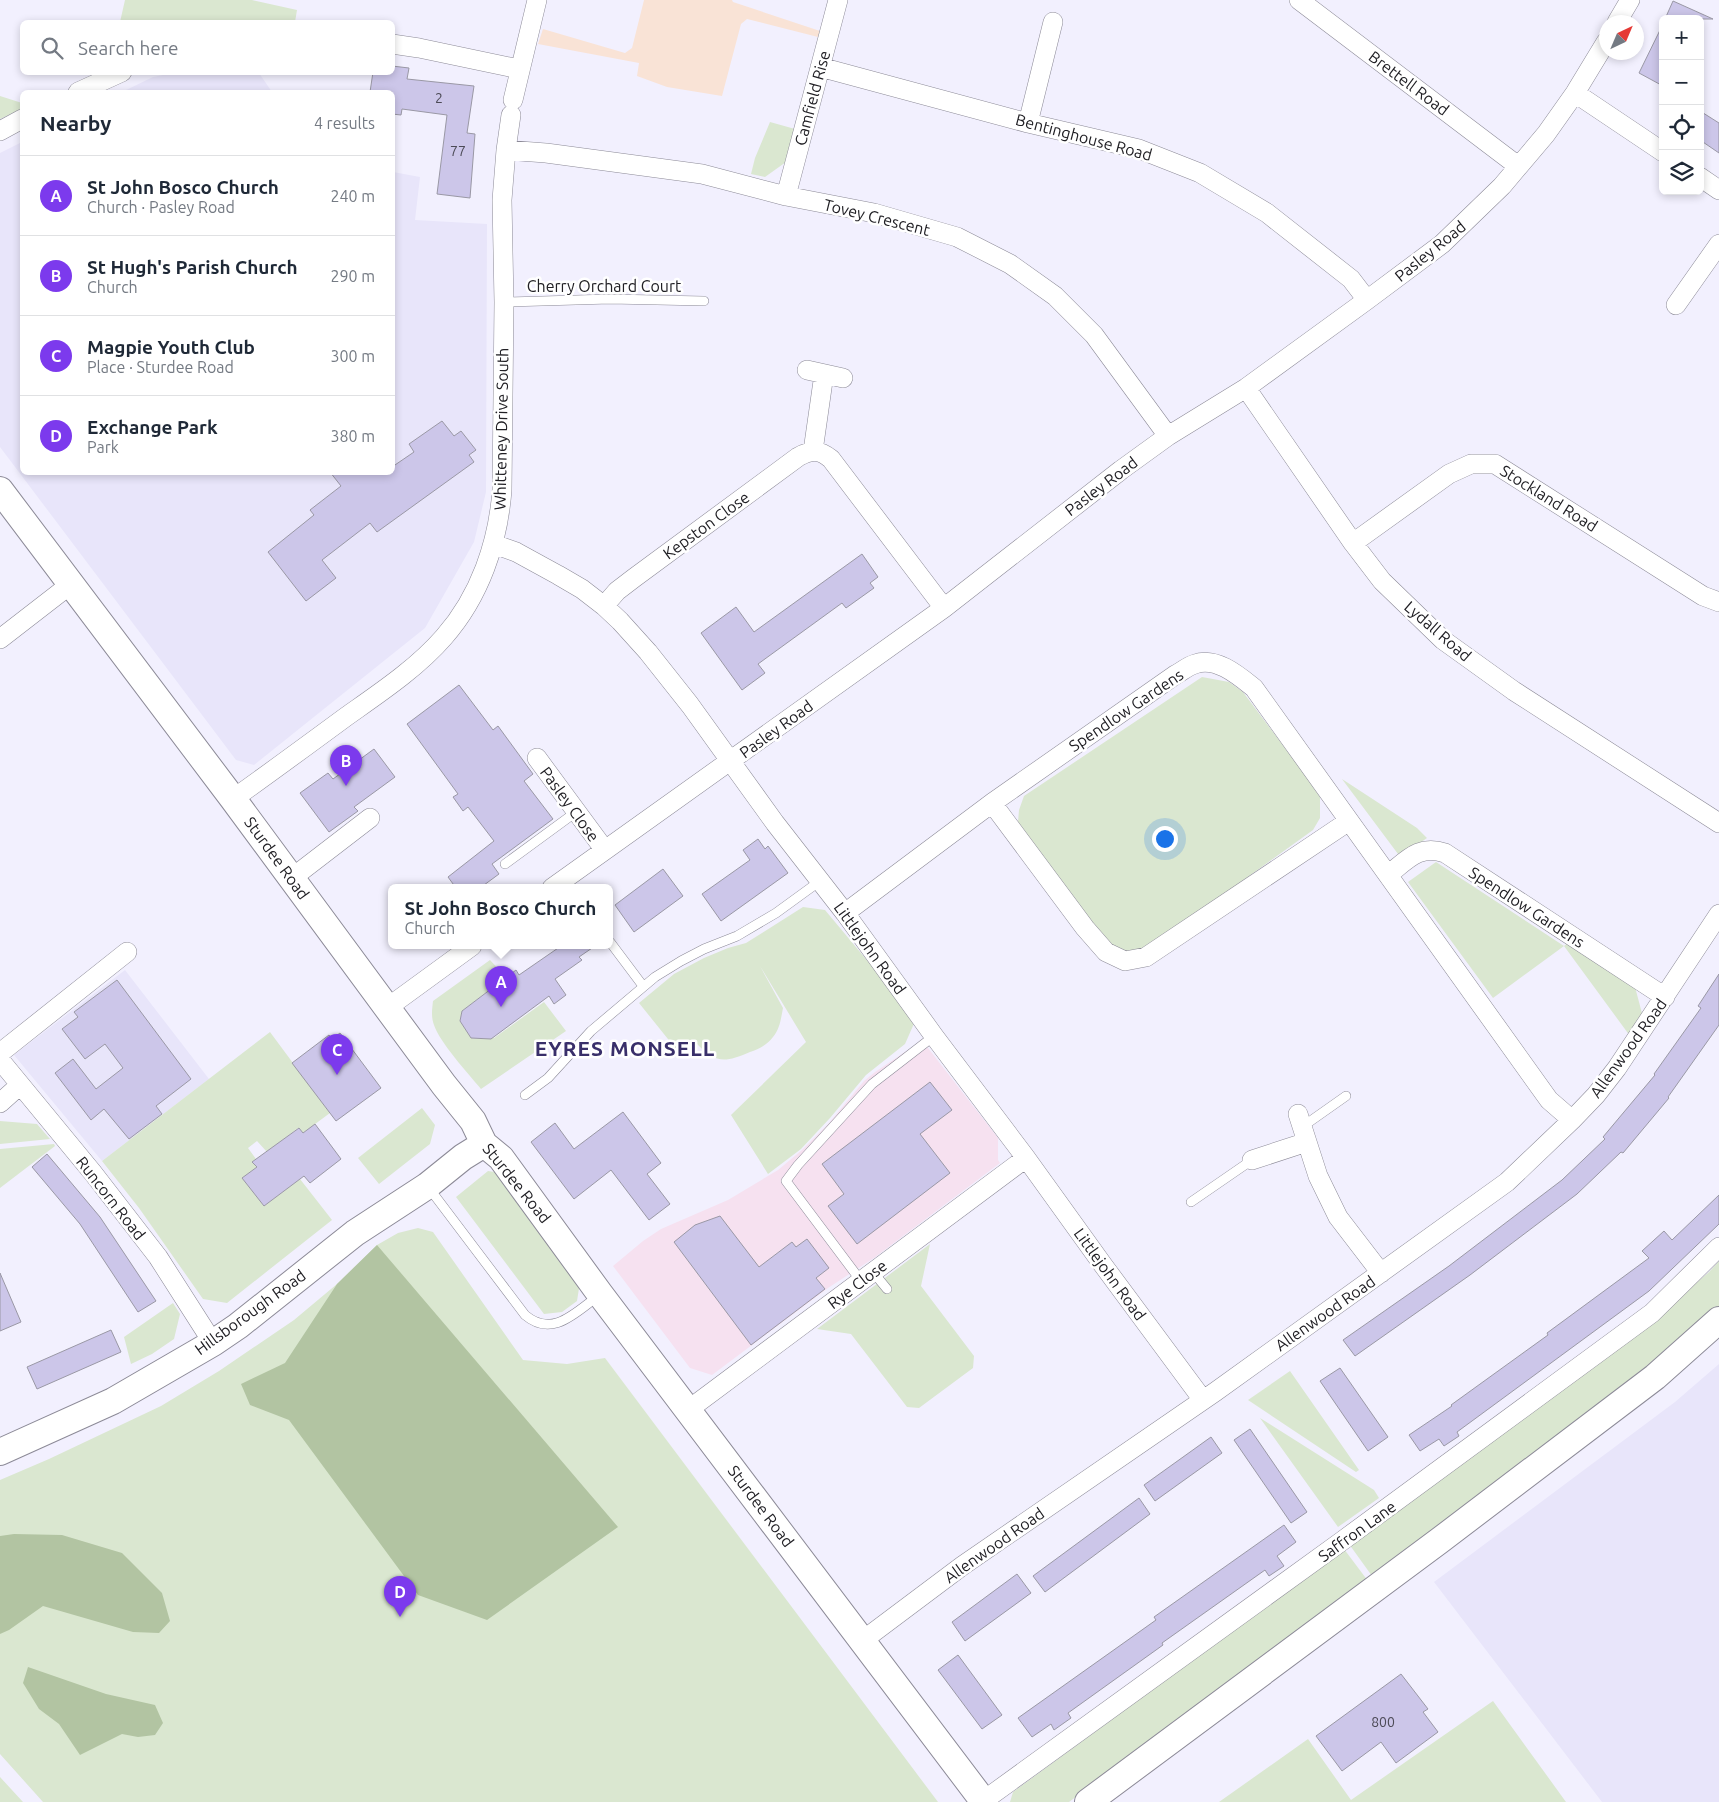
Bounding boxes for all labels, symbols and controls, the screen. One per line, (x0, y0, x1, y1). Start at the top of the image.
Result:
north arrow (1599, 15, 1644, 60)
map controls (1659, 15, 1704, 195)
button: + (1659, 15, 1704, 60)
search box (20, 20, 395, 75)
icon: search (38, 34, 66, 62)
text: Search here (78, 37, 178, 59)
street label: Brettell Road (1366, 47, 1452, 119)
street label: Camfield Rise (791, 49, 833, 147)
button: − (1659, 60, 1704, 105)
house number: 2 (435, 90, 443, 106)
button: locate (1659, 105, 1704, 150)
street label: Bentinghouse Road (1014, 110, 1154, 164)
text: Nearby (40, 111, 111, 135)
text: 4 results (314, 114, 375, 132)
house number: 77 (450, 143, 466, 159)
button: layers (1659, 150, 1704, 195)
text: St John Bosco Church (87, 176, 279, 198)
text: A (50, 187, 62, 205)
text: 240 m (330, 187, 375, 205)
street label: Tovey Crescent (822, 195, 933, 239)
text: Church · Pasley Road (87, 198, 235, 216)
street label: Pasley Road (1391, 217, 1469, 285)
text: St Hugh's Parish Church (87, 256, 298, 278)
text: B (51, 267, 61, 285)
text: 290 m (330, 267, 375, 285)
street label: Cherry Orchard Court (527, 277, 682, 295)
text: Church (87, 278, 138, 296)
text: Magpie Youth Club (87, 336, 255, 358)
text: C (51, 347, 61, 365)
text: 300 m (330, 347, 375, 365)
street label: Whitteney Drive South (491, 348, 511, 510)
text: Place · Sturdee Road (87, 358, 234, 376)
text: Exchange Park (87, 416, 218, 438)
text: D (50, 427, 62, 445)
text: 380 m (330, 427, 375, 445)
text: Park (87, 438, 119, 456)
street label: Pasley Road (1061, 453, 1141, 519)
street label: Stockland Road (1497, 461, 1601, 535)
street label: Kepston Close (659, 488, 753, 562)
street label: Lydall Road (1401, 597, 1475, 665)
street label: Spendlow Gardens (1065, 665, 1187, 755)
street label: Pasley Road (736, 696, 816, 762)
pin: B (330, 745, 362, 786)
street label: Pasley Close (537, 763, 603, 845)
street label: Sturdee Road (241, 813, 313, 903)
your location (1152, 826, 1178, 852)
street label: Spendlow Gardens (1466, 863, 1588, 951)
popup (388, 884, 613, 949)
text: St John Bosco Church (405, 897, 596, 919)
street label: Littlejohn Road (830, 898, 910, 998)
text: Church (405, 919, 455, 937)
pin: A (485, 966, 517, 1007)
street label: Allenwood Road (1586, 995, 1670, 1101)
pin: C (321, 1034, 353, 1075)
district label: EYRES MONSELL (535, 1036, 715, 1060)
street label: Sturdee Road (479, 1139, 555, 1227)
street label: Runcorn Road (73, 1153, 149, 1243)
street label: Littlejohn Road (1070, 1224, 1150, 1324)
street label: Rye Close (824, 1256, 890, 1312)
street label: Hillsborough Road (191, 1266, 309, 1358)
street label: Allenwood Road (1272, 1272, 1378, 1354)
street label: Sturdee Road (724, 1462, 798, 1550)
street label: Saffron Lane (1315, 1497, 1399, 1565)
street label: Allenwood Road (941, 1504, 1047, 1586)
pin: D (384, 1576, 416, 1617)
house number: 800 (1371, 1714, 1395, 1730)

